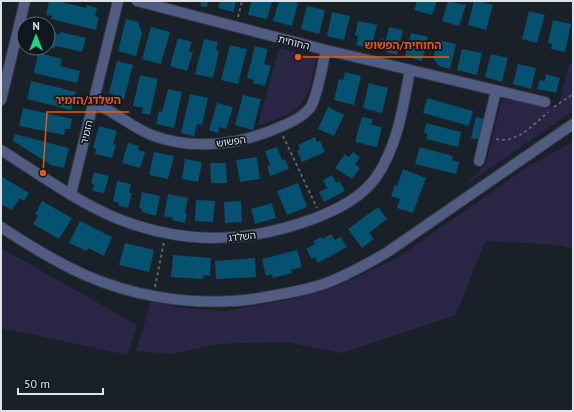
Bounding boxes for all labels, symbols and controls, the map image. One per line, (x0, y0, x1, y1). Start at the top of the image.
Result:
north arrow (16, 16, 56, 56)
text: N (32, 19, 40, 33)
street label: החוחית (277, 32, 311, 53)
callout: החוחית/הפשוש (357, 34, 449, 57)
text: החוחית/הפשוש (365, 38, 441, 52)
callout: השלדג/הזמיר (47, 89, 129, 112)
text: השלדג/הזמיר (55, 93, 121, 107)
street label: הזמיר (77, 119, 96, 145)
street label: הפשוש (215, 133, 247, 150)
street label: השלדג (227, 229, 257, 244)
scale bar (18, 370, 103, 396)
text: 50 m (24, 376, 50, 391)

